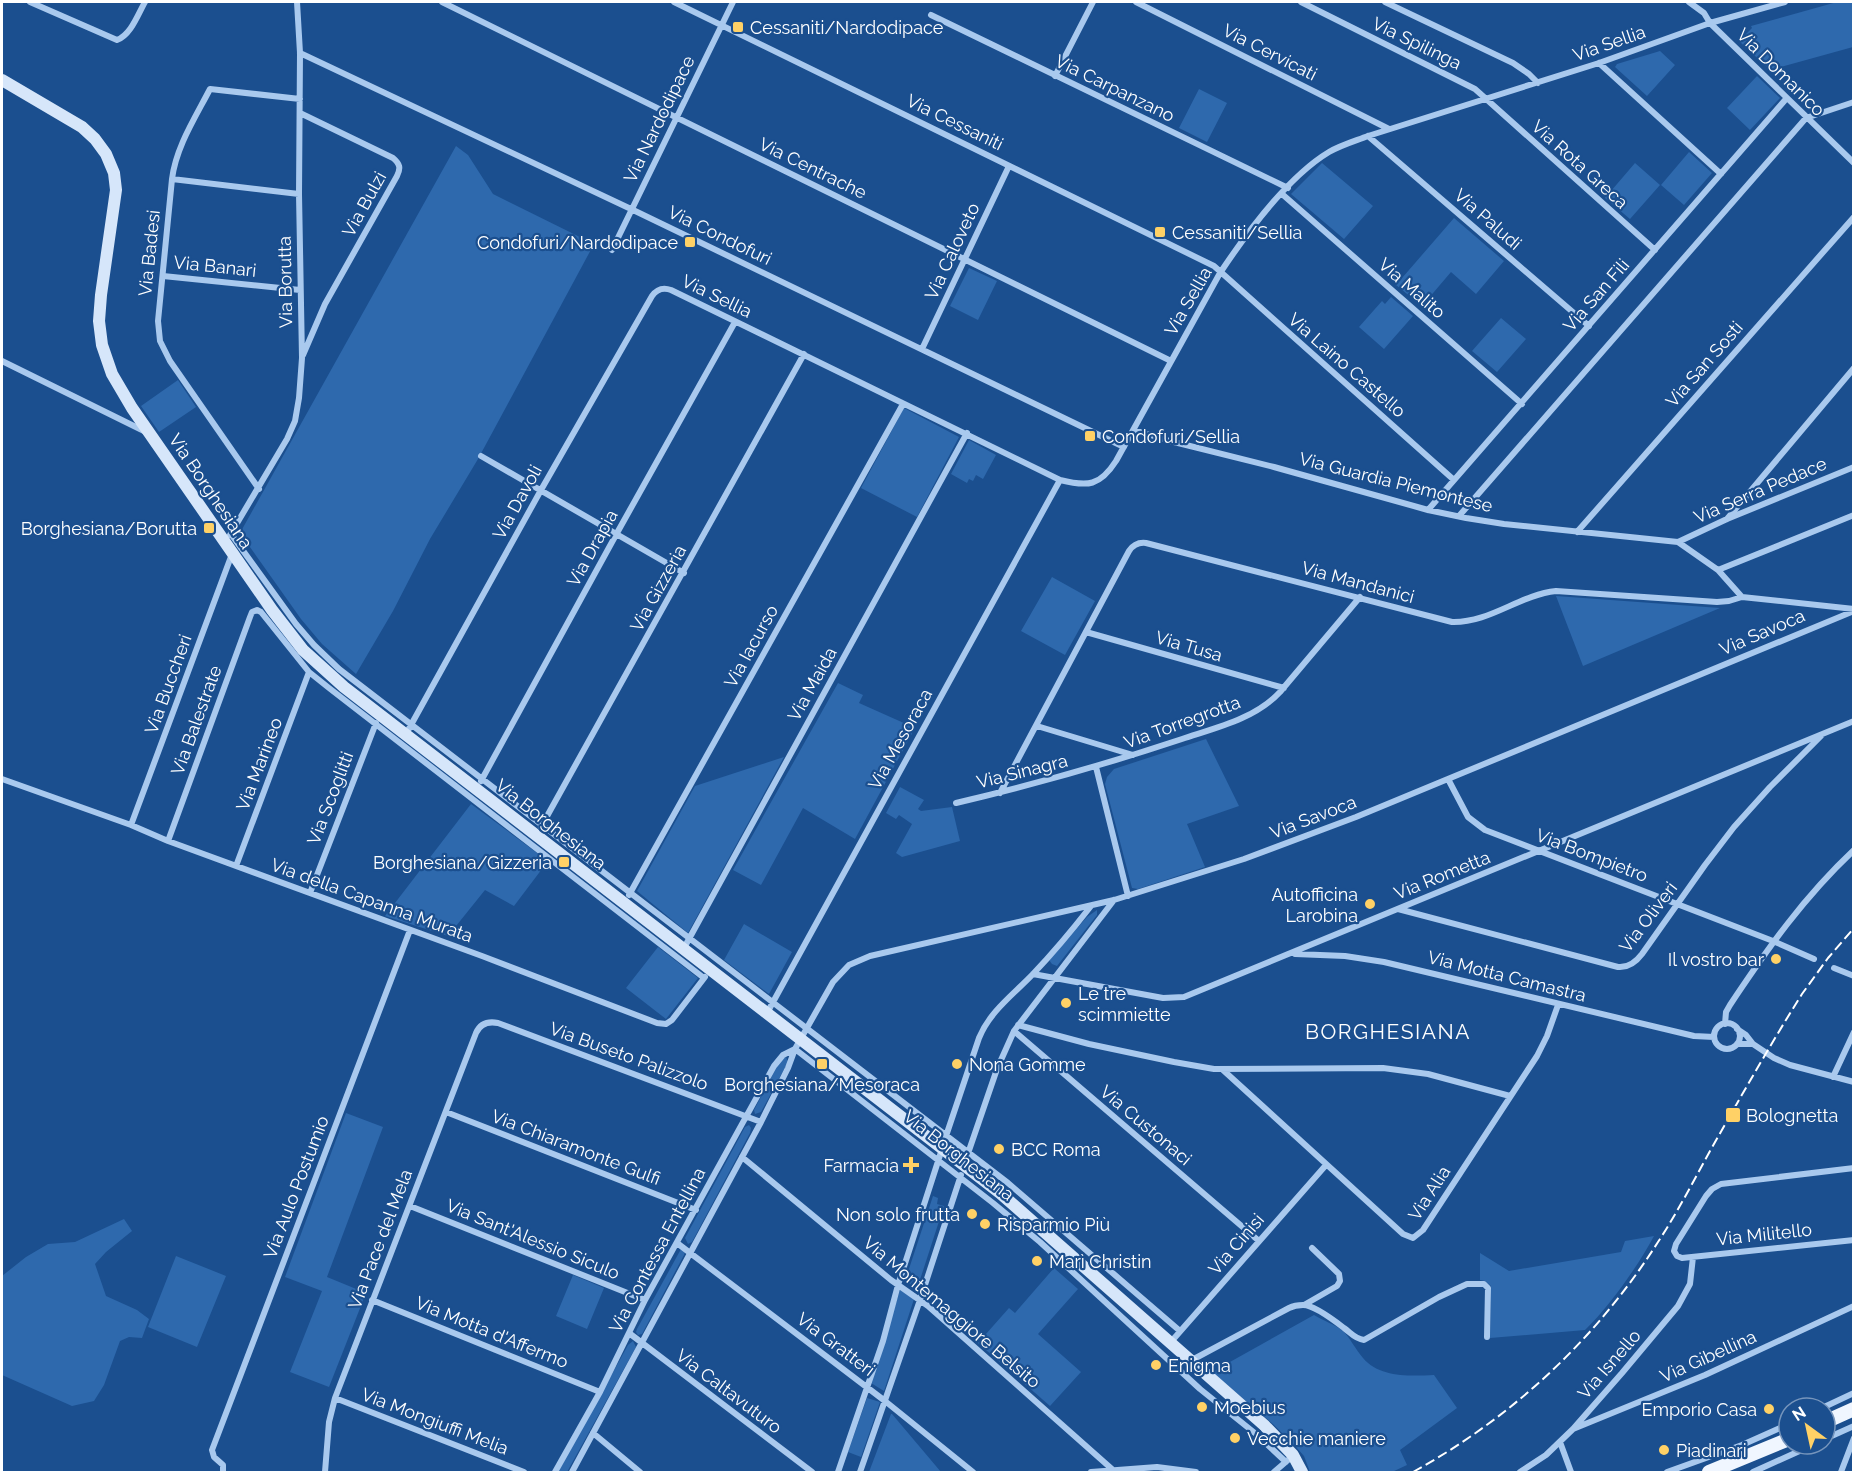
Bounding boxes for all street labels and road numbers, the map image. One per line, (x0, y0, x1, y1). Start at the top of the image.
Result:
street label: Via Spilinga (1369, 12, 1465, 74)
street label: Via Cervicati (1219, 19, 1321, 85)
street label: Via Sellia (1570, 21, 1648, 65)
street label: Via Domanico (1733, 24, 1829, 120)
street label: Via Carpanzano (1052, 50, 1178, 126)
street label: Via Nardodipace (619, 52, 699, 186)
street label: Via Cessaniti (903, 90, 1007, 154)
street label: Via Rota Greca (1528, 115, 1632, 213)
street label: Via Centrache (756, 133, 871, 203)
street label: Via Bulzi (338, 168, 390, 240)
street label: Via Paludi (1450, 184, 1526, 254)
street label: Via Caloveto (920, 199, 984, 303)
street label: Via Condofuri (665, 201, 775, 269)
street label: Via Badesi (134, 209, 164, 297)
street label: Via Borutta (274, 236, 296, 328)
street label: Via Banari (173, 251, 257, 281)
street label: Via Malito (1374, 253, 1450, 323)
street label: Via San Fili (1559, 254, 1633, 336)
street label: Via Sellia (1160, 263, 1216, 339)
street label: Via Sellia (678, 270, 756, 322)
street label: Via Laino Castello (1284, 308, 1410, 422)
street label: Via San Sosti (1661, 317, 1747, 411)
street label: Via Borghesiana (165, 429, 257, 553)
street label: Via Guardia Piemontese (1297, 448, 1495, 516)
street label: Via Serra Pedace (1691, 452, 1830, 527)
street label: Via Davoli (488, 461, 546, 543)
street label: Via Drapia (562, 506, 622, 590)
street label: Via Gizzeria (626, 541, 690, 635)
street label: Via Mandanici (1299, 557, 1417, 607)
street label: Via Iacurso (720, 601, 782, 691)
street label: Via Savoca (1716, 605, 1808, 659)
street label: Via Tusa (1153, 626, 1225, 666)
street label: Via Buccheri (140, 631, 196, 737)
street label: Via Maida (783, 643, 841, 725)
street label: Via Balestrate (166, 662, 226, 778)
street label: Via Mesoraca (864, 685, 936, 793)
street label: Via Torregrotta (1121, 691, 1243, 753)
street label: Via Marineo (232, 714, 286, 814)
street label: Via Scoglitti (303, 749, 357, 847)
street label: Via Sinagra (974, 750, 1070, 792)
street label: Via Borghesiana (492, 774, 610, 874)
street label: Via Savoca (1267, 791, 1359, 843)
street label: Via Bompietro (1533, 824, 1651, 886)
street label: Via Rometta (1391, 846, 1493, 904)
street label: Via della Capanna Murata (268, 854, 476, 946)
street label: Via Oliveri (1615, 878, 1681, 956)
street label: Via Motta Camastra (1426, 946, 1588, 1006)
street label: Via Buseto Palizzolo (547, 1018, 711, 1095)
street label: Via Custonaci (1096, 1081, 1196, 1169)
street label: Via Chiaramonte Gulfi (488, 1105, 664, 1189)
street label: Via Borghesiana (900, 1105, 1018, 1205)
street label: Via Aulo Postumio (259, 1112, 333, 1261)
street label: Via Alia (1404, 1162, 1454, 1224)
street label: Via Contessa Entellina (605, 1164, 709, 1336)
street label: Via Pace del Mela (344, 1166, 416, 1312)
street label: Via Sant'Alessio Siculo (443, 1195, 623, 1284)
street label: Via Cinisi (1204, 1209, 1268, 1279)
street label: Via Militello (1715, 1219, 1813, 1249)
street label: Via Montemaggiore Belsito (859, 1232, 1045, 1392)
street label: Via Motta d'Affermo (413, 1292, 572, 1372)
street label: Via Gratteri (793, 1308, 879, 1380)
street label: Via Isnello (1573, 1325, 1645, 1403)
street label: Via Gibellina (1657, 1325, 1759, 1387)
street label: Via Caltavuturo (672, 1344, 786, 1438)
street label: Via Mongiuffi Melia (359, 1383, 511, 1459)

